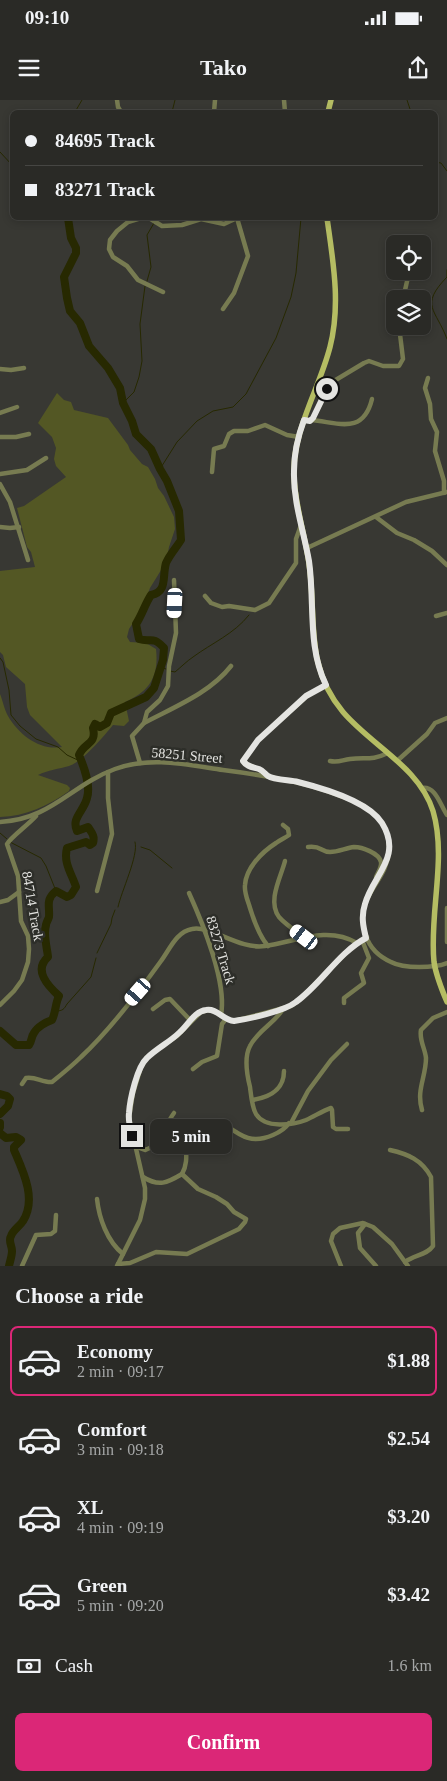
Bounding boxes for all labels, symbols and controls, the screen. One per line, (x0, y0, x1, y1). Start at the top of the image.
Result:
text: 09:10 (25, 7, 69, 28)
icon: menu (15, 54, 43, 82)
icon: share (404, 54, 432, 82)
text: Tako (200, 55, 247, 80)
text: 84695 Track (55, 130, 155, 151)
text: 83271 Track (55, 179, 155, 200)
map controls (386, 235, 431, 335)
button: locate (386, 235, 431, 280)
button: layers (386, 290, 431, 335)
route start (316, 378, 338, 400)
car (166, 588, 183, 618)
street label: 58251 Street (151, 745, 223, 766)
street label: 84714 Track (19, 870, 46, 942)
street label: 83273 Track (203, 914, 238, 986)
car (287, 922, 320, 952)
car (122, 976, 153, 1008)
callout: 5 min (150, 1118, 232, 1154)
route end (121, 1125, 143, 1147)
text: 5 min (172, 1128, 210, 1145)
text: Choose a ride (15, 1283, 143, 1308)
icon: car (17, 1339, 62, 1384)
text: Economy (77, 1341, 153, 1362)
text: $1.88 (387, 1350, 430, 1371)
text: 2 min · 09:17 (77, 1363, 164, 1380)
icon: car (17, 1417, 62, 1462)
text: Comfort (77, 1419, 147, 1440)
text: $2.54 (387, 1428, 430, 1449)
text: 3 min · 09:18 (77, 1441, 164, 1458)
icon: car (17, 1495, 62, 1540)
text: XL (77, 1497, 103, 1518)
text: $3.20 (387, 1506, 430, 1527)
text: 4 min · 09:19 (77, 1519, 164, 1536)
icon: car (17, 1573, 62, 1618)
text: Green (77, 1575, 127, 1596)
text: $3.42 (387, 1584, 430, 1605)
text: 5 min · 09:20 (77, 1597, 164, 1614)
icon: cash (15, 1652, 43, 1680)
text: Cash (55, 1655, 93, 1676)
text: 1.6 km (388, 1657, 432, 1674)
button: Confirm (15, 1713, 432, 1771)

